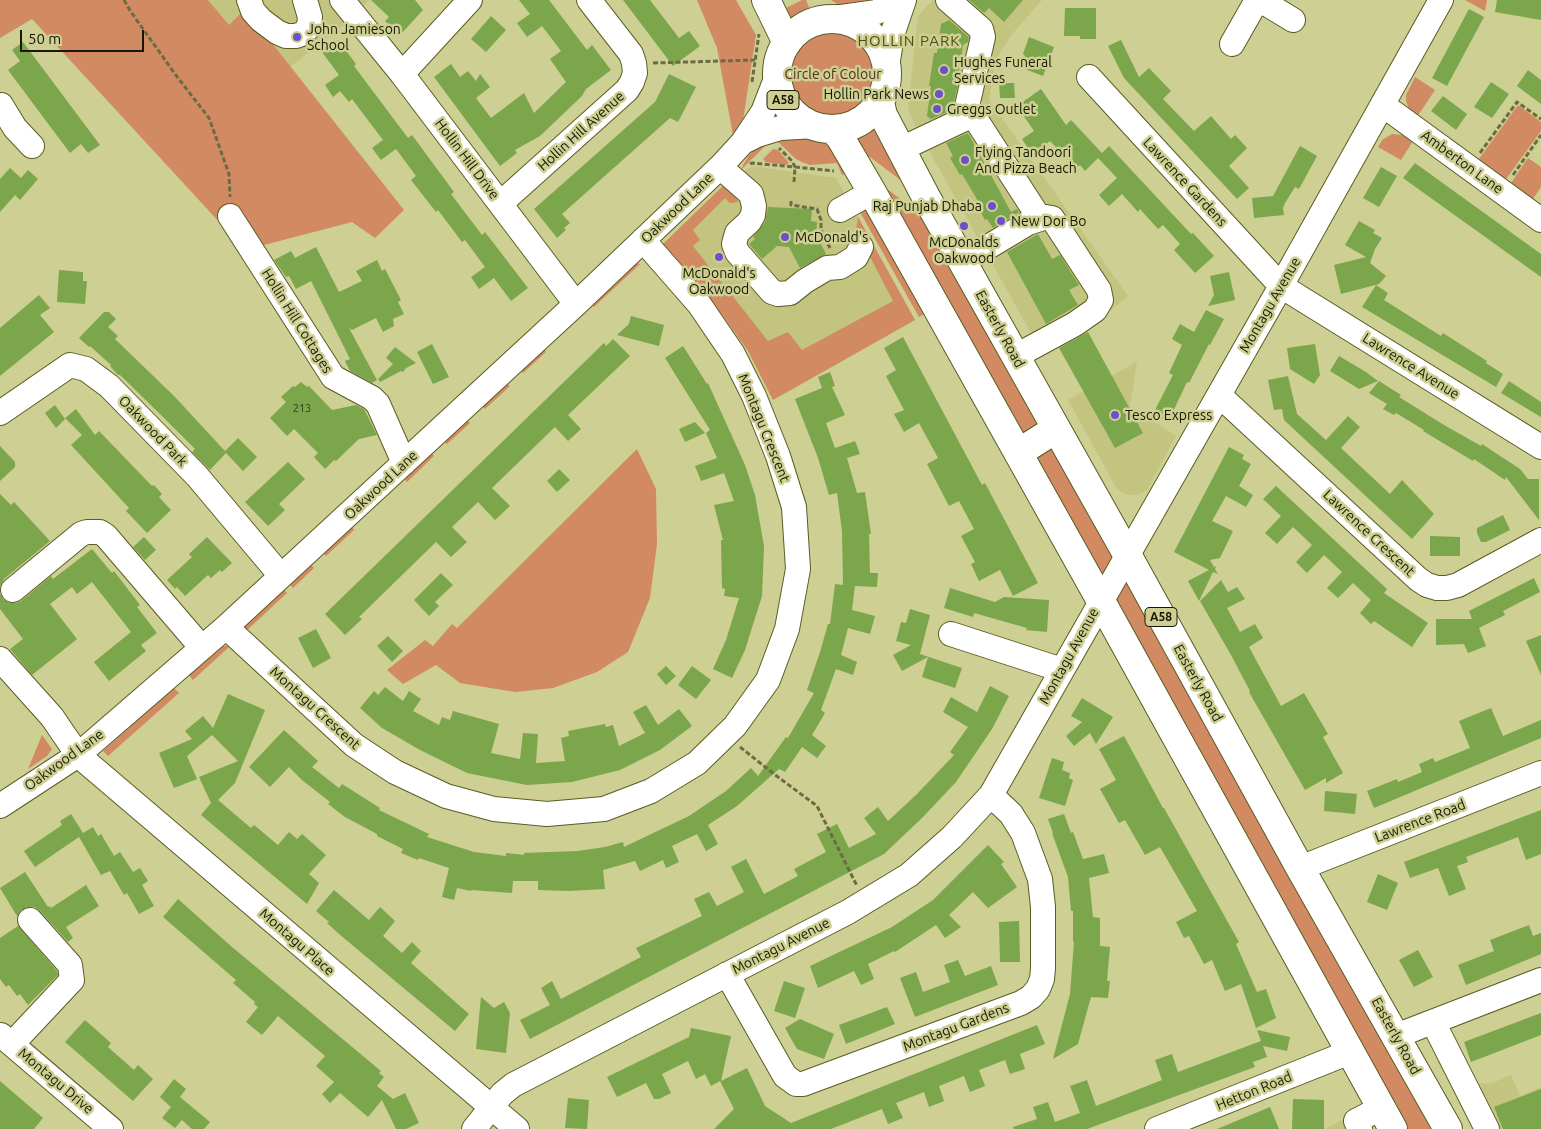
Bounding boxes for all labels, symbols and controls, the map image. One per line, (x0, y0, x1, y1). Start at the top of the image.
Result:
scale bar (22, 20, 146, 52)
place label: John Jamieson School (307, 21, 401, 54)
text: 50 m (28, 30, 61, 47)
marker: John Jamieson School (291, 31, 303, 43)
district label: HOLLIN PARK (856, 32, 962, 50)
place label: Hughes Funeral Services (954, 54, 1052, 86)
marker: Hughes Funeral Services (938, 64, 950, 76)
park label: Circle of Colour (784, 66, 882, 82)
place label: Hollin Park News (823, 86, 929, 102)
street label: Hollin Hill Avenue (534, 88, 628, 174)
marker: Hollin Park News (933, 88, 945, 100)
road number: A58 (767, 90, 799, 110)
place label: Greggs Outlet (947, 101, 1036, 117)
marker: Greggs Outlet (931, 103, 943, 115)
street label: Hollin Hill Drive (431, 115, 503, 203)
street label: Amberton Lane (1418, 127, 1506, 197)
street label: Lawrence Gardens (1140, 134, 1230, 230)
place label: Flying Tandoori And Pizza Beach (975, 144, 1077, 176)
marker: Flying Tandoori And Pizza Beach (959, 154, 971, 166)
street label: Oakwood Lane (637, 169, 717, 247)
place label: Raj Punjab Dhaba (873, 198, 982, 214)
marker: Raj Punjab Dhaba (986, 200, 998, 212)
place label: New Dor Bo (1011, 213, 1086, 229)
marker: New Dor Bo (995, 215, 1007, 227)
marker: McDonalds Oakwood (958, 220, 970, 232)
place label: McDonald's (795, 229, 868, 245)
marker: McDonald's (779, 231, 791, 243)
place label: McDonalds Oakwood (929, 234, 999, 266)
marker: McDonald's Oakwood (713, 251, 725, 263)
street label: Montagu Avenue (1236, 254, 1304, 356)
place label: McDonald's Oakwood (682, 265, 756, 298)
street label: Hollin Hill Cottages (258, 266, 336, 376)
street label: Easterly Road (972, 288, 1028, 370)
street label: Lawrence Avenue (1360, 330, 1462, 402)
street label: Montagu Crescent (735, 371, 793, 485)
street label: Oakwood Park (115, 392, 191, 470)
house number: 213 (293, 401, 311, 415)
place label: Tesco Express (1125, 407, 1212, 423)
marker: Tesco Express (1109, 409, 1121, 421)
street label: Oakwood Lane (341, 447, 421, 523)
street label: Lawrence Crescent (1320, 486, 1418, 580)
street label: Montagu Avenue (1036, 605, 1102, 707)
road number: A58 (1145, 608, 1177, 626)
street label: Easterly Road (1170, 642, 1226, 724)
street label: Montagu Crescent (266, 663, 364, 753)
street label: Oakwood Lane (21, 726, 107, 794)
street label: Lawrence Road (1372, 796, 1468, 846)
street label: Montagu Place (256, 905, 338, 979)
street label: Montagu Avenue (729, 914, 833, 978)
street label: Easterly Road (1368, 995, 1424, 1077)
street label: Montagu Gardens (901, 999, 1011, 1055)
street label: Montagu Drive (15, 1045, 97, 1117)
street label: Hetton Road (1214, 1068, 1294, 1114)

